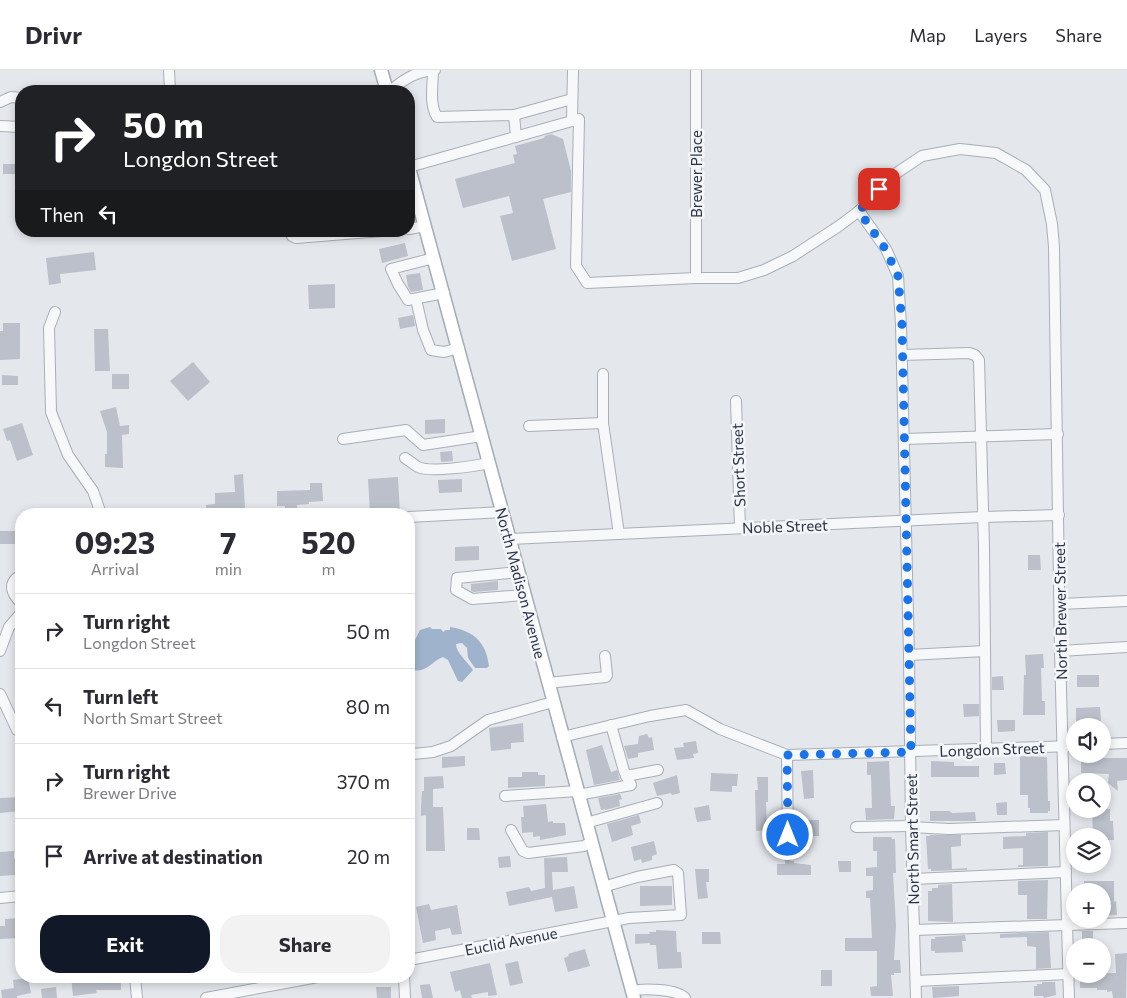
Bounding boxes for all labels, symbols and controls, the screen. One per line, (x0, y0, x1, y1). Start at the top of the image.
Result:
text: Drivr (25, 20, 82, 49)
text: Map (909, 24, 946, 46)
text: Layers (974, 24, 1027, 46)
text: Share (1055, 24, 1102, 46)
text: 50 m (123, 102, 204, 145)
icon: right (40, 105, 105, 170)
street label: Brewer Place (687, 130, 705, 218)
text: Longdon Street (123, 145, 278, 172)
pin (858, 168, 900, 210)
icon: arrive (865, 175, 893, 203)
icon: left (94, 200, 122, 228)
text: Then (40, 203, 84, 226)
street label: Short Street (728, 423, 748, 507)
street label: North Madison Avenue (492, 505, 550, 661)
street label: Noble Street (742, 516, 828, 536)
text: 09:23 (74, 523, 155, 560)
text: 7 (220, 523, 237, 560)
text: 520 (301, 523, 356, 560)
street label: North Brewer Street (1050, 542, 1070, 680)
text: Arrival (91, 559, 139, 578)
text: min (215, 559, 242, 578)
text: m (321, 559, 335, 578)
text: Turn right (83, 610, 170, 633)
icon: right (40, 617, 68, 645)
text: 50 m (346, 620, 390, 643)
text: Longdon Street (83, 633, 196, 652)
text: Turn left (83, 685, 158, 708)
icon: left (40, 692, 68, 720)
text: 80 m (346, 695, 390, 718)
text: North Smart Street (83, 708, 223, 727)
map controls (1066, 718, 1111, 983)
button: sound (1066, 718, 1111, 763)
street label: Longdon Street (939, 738, 1045, 760)
text: Turn right (83, 760, 170, 783)
icon: right (40, 767, 68, 795)
text: 370 m (337, 770, 390, 793)
street label: North Smart Street (902, 773, 922, 905)
button: search (1066, 773, 1111, 818)
text: Brewer Drive (83, 783, 177, 802)
position arrow (761, 808, 813, 860)
button: layers (1066, 828, 1111, 873)
icon: arrive (40, 842, 68, 870)
text: Arrive at destination (83, 845, 263, 868)
text: 20 m (347, 845, 390, 868)
button: + (1066, 883, 1111, 928)
button: Exit (40, 915, 210, 973)
button: Share (220, 915, 390, 973)
street label: Euclid Avenue (463, 923, 559, 959)
button: − (1066, 938, 1111, 983)

